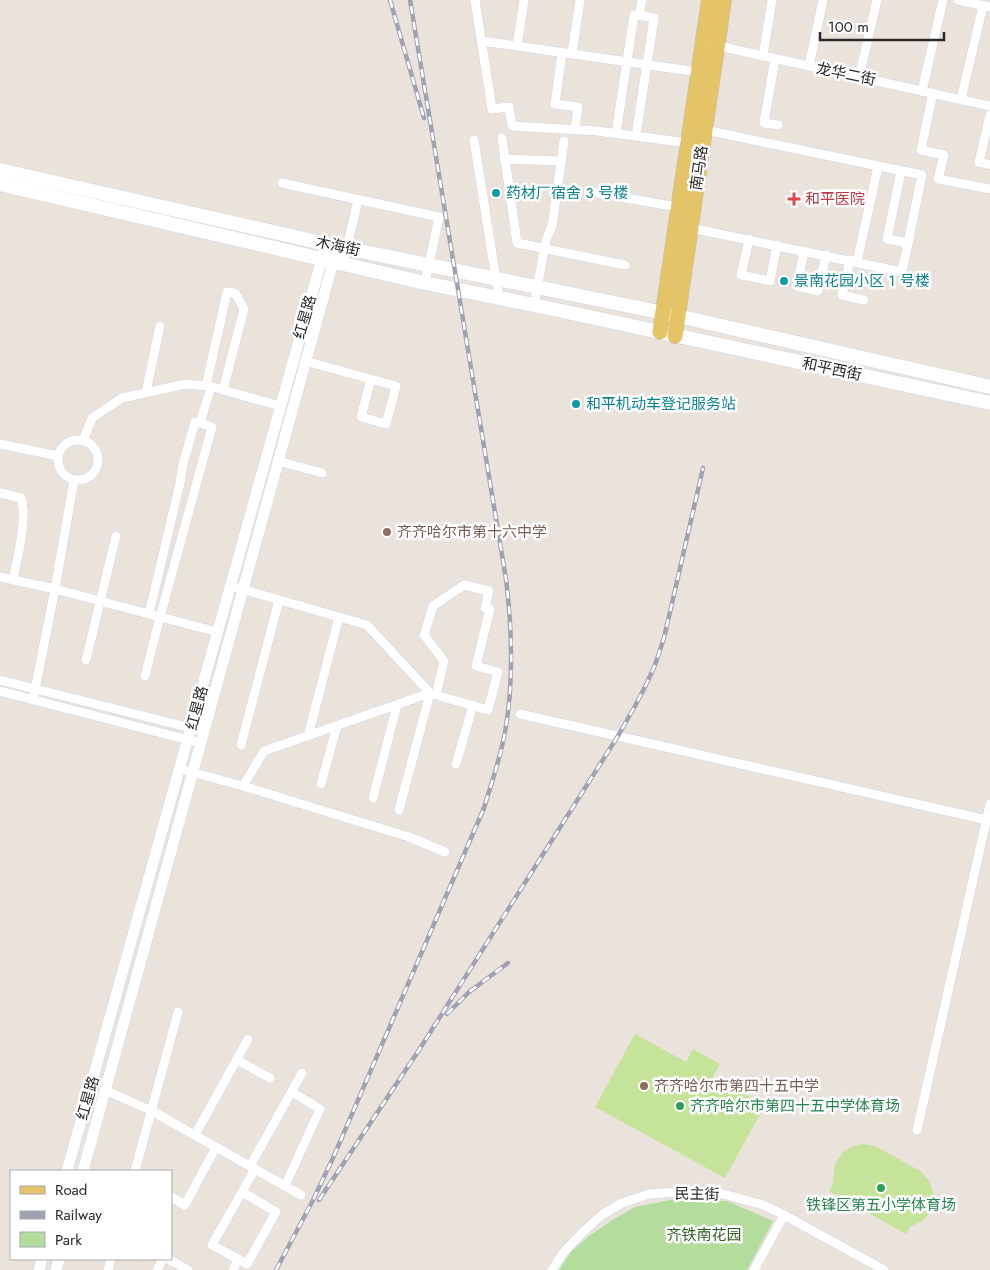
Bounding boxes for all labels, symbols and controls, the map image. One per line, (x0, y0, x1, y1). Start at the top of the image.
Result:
scale bar (820, 10, 944, 42)
text: 100 m (828, 16, 869, 38)
street label: 龙华二街 (814, 57, 878, 91)
street label: 南马路 (685, 144, 713, 192)
place label: 药材厂宿舍 3 号楼 (506, 182, 628, 204)
marker: 药材厂宿舍 3 号楼 (490, 187, 502, 199)
place label: 和平医院 (805, 188, 865, 210)
marker: 和平医院 (787, 192, 801, 206)
street label: 木海街 (314, 231, 362, 261)
place label: 景南花园小区 1 号楼 (794, 270, 930, 292)
marker: 景南花园小区 1 号楼 (778, 275, 790, 287)
street label: 红星路 (288, 292, 322, 342)
street label: 和平西街 (800, 352, 864, 386)
place label: 和平机动车登记服务站 (586, 393, 736, 415)
marker: 和平机动车登记服务站 (570, 398, 582, 410)
place label: 齐齐哈尔市第十六中学 (397, 521, 547, 543)
marker: 齐齐哈尔市第十六中学 (381, 526, 393, 538)
street label: 红星路 (181, 683, 213, 733)
street label: 红星路 (71, 1073, 105, 1123)
place label: 齐齐哈尔市第四十五中学 (654, 1075, 819, 1097)
marker: 齐齐哈尔市第四十五中学 (638, 1080, 650, 1092)
place label: 齐齐哈尔市第四十五中学体育场 (690, 1095, 900, 1117)
marker: 齐齐哈尔市第四十五中学体育场 (674, 1100, 686, 1112)
legend (10, 1170, 172, 1260)
text: Road (55, 1179, 87, 1201)
marker: 铁锋区第五小学体育场 (875, 1182, 887, 1194)
street label: 民主街 (674, 1183, 720, 1205)
place label: 铁锋区第五小学体育场 (806, 1194, 956, 1216)
text: Railway (55, 1204, 102, 1226)
park label: 齐铁南花园 (666, 1224, 742, 1246)
text: Park (55, 1229, 82, 1251)

